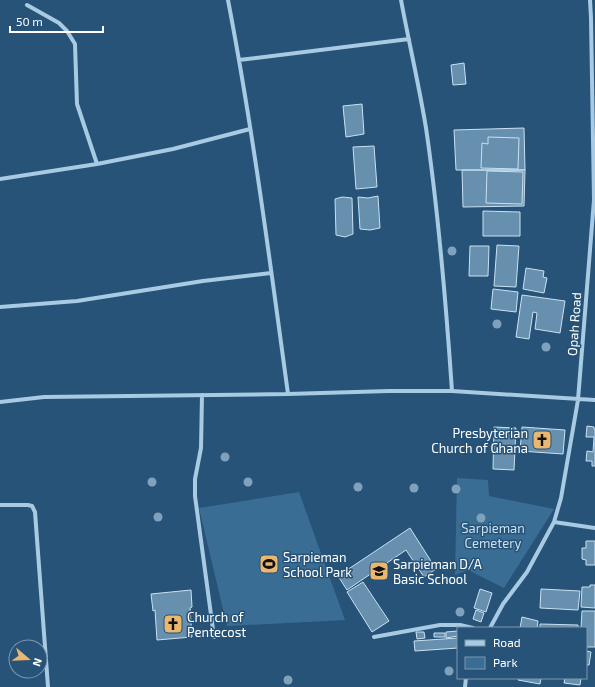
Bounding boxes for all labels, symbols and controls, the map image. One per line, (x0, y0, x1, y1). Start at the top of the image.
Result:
scale bar (10, 8, 103, 34)
text: 50 m (16, 14, 43, 28)
street label: Opah Road (564, 292, 584, 356)
place label: Presbyterian Church of Ghana (431, 425, 528, 456)
church icon: Presbyterian Church of Ghana (531, 429, 553, 451)
park label: Sarpieman Cemetery (461, 520, 525, 551)
place label: Sarpieman School Park (283, 549, 352, 580)
sports icon: Sarpieman School Park (258, 553, 280, 575)
place label: Sarpieman D/A Basic School (393, 556, 482, 587)
school or university icon: Sarpieman D/A Basic School (368, 560, 390, 582)
place label: Church of Pentecost (187, 609, 246, 640)
church icon: Church of Pentecost (162, 613, 184, 635)
legend (457, 627, 587, 679)
text: Road (493, 635, 521, 649)
north arrow (8, 639, 48, 679)
text: Park (493, 655, 518, 669)
text: N (30, 657, 45, 668)

